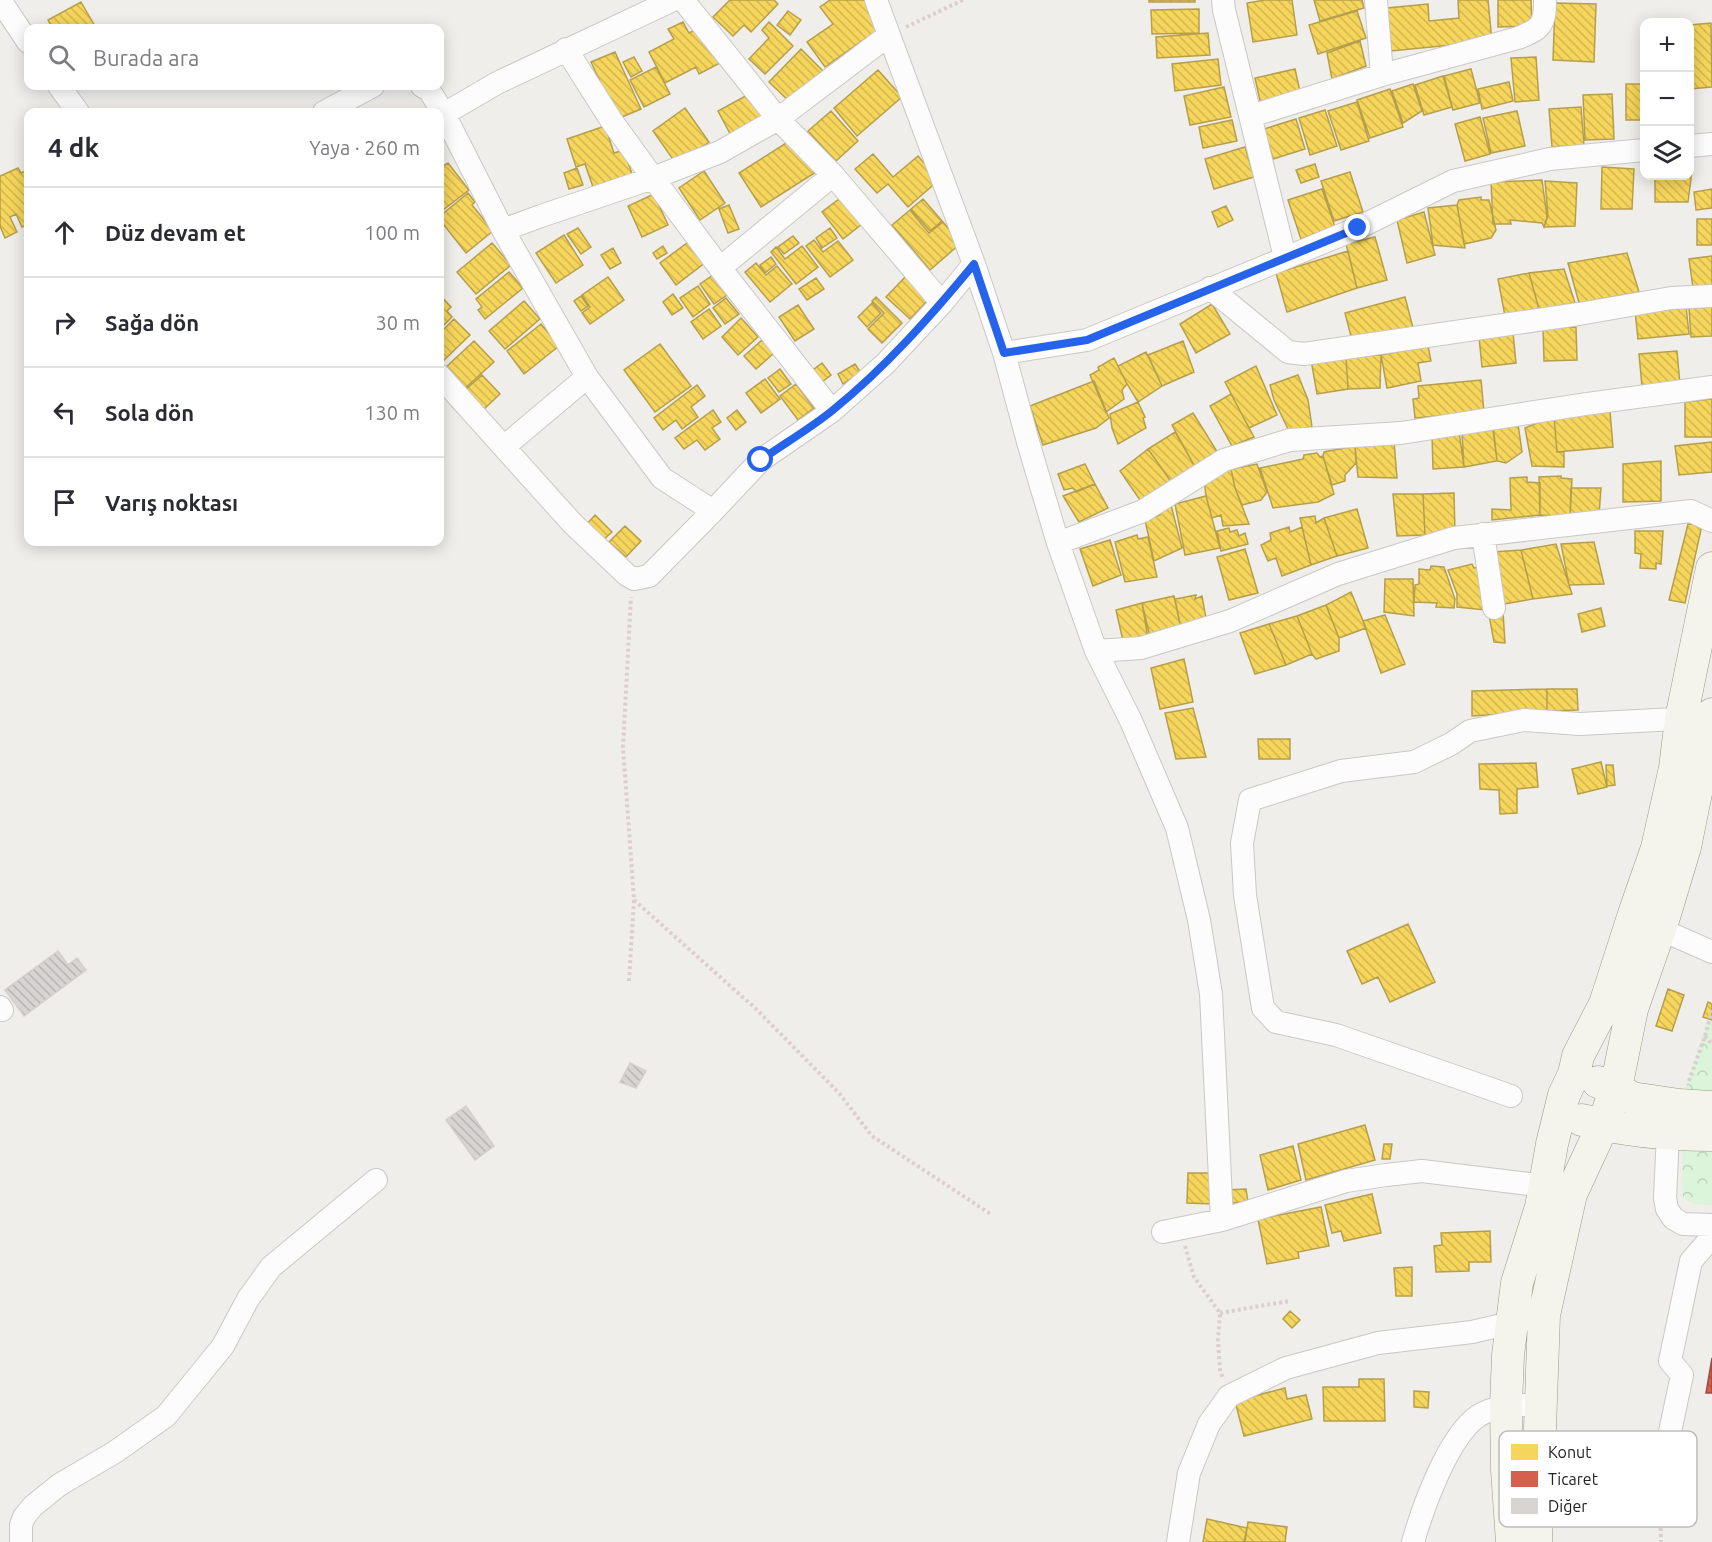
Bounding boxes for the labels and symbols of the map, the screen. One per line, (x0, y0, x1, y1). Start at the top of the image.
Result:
route end (1344, 214, 1370, 240)
route start (747, 446, 773, 472)
legend (1499, 1431, 1697, 1527)
text: Konut (1548, 1443, 1592, 1461)
text: Ticaret (1548, 1470, 1599, 1488)
text: Diğer (1548, 1497, 1587, 1515)

